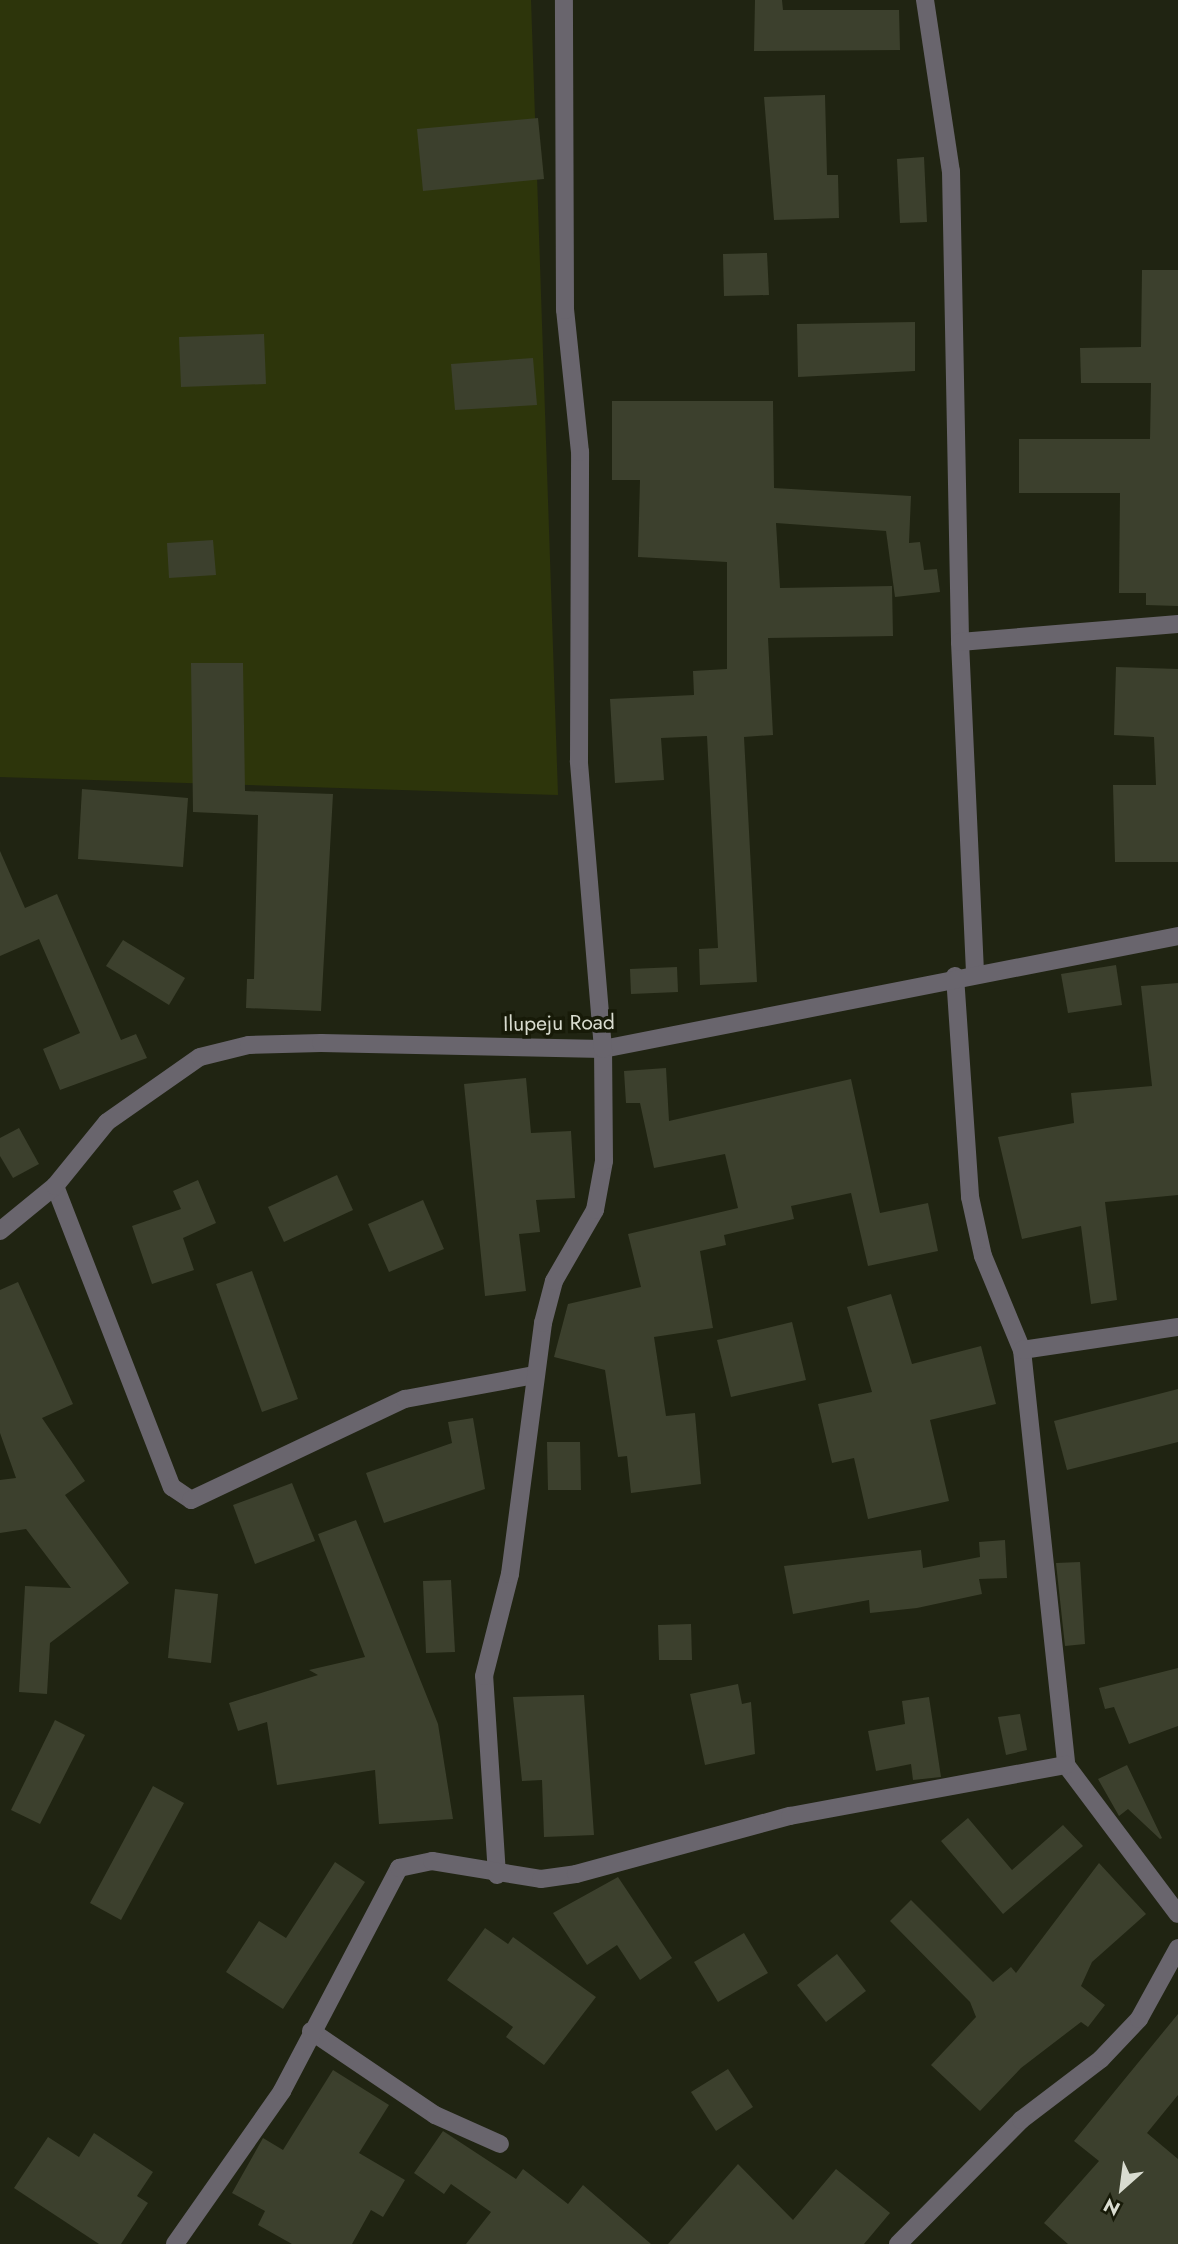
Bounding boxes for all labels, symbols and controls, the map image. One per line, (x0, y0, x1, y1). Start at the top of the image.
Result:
street label: Ilupeju Road (503, 1009, 615, 1037)
north arrow (1087, 2153, 1157, 2223)
text: N (1099, 2192, 1125, 2222)

